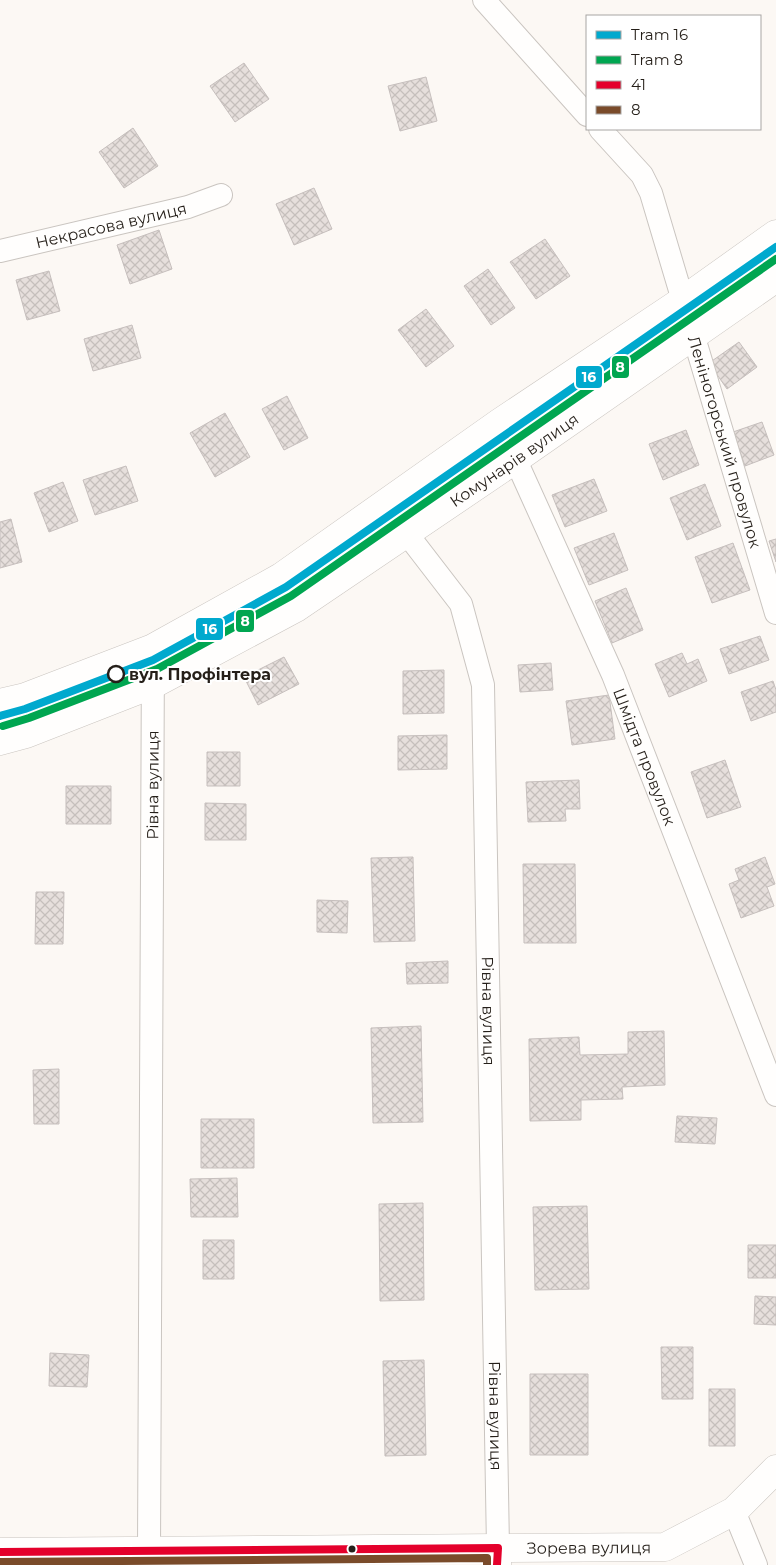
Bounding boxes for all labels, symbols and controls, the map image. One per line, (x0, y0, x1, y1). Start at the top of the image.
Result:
legend (586, 15, 761, 130)
text: Tram 16 (631, 25, 688, 44)
text: Tram 8 (631, 50, 683, 69)
text: 41 (631, 75, 646, 94)
text: 8 (631, 100, 641, 119)
street label: Некрасова вулиця (33, 199, 189, 252)
street label: Леніногорський провулок (684, 334, 765, 551)
line badge: 8 (611, 355, 630, 379)
text: 8 (615, 358, 625, 376)
line badge: 16 (575, 365, 603, 389)
text: 16 (582, 368, 596, 386)
street label: Комунарів вулиця (446, 409, 582, 511)
line badge: 8 (235, 609, 255, 633)
text: 8 (240, 612, 250, 630)
line badge: 16 (195, 617, 224, 641)
text: 16 (203, 620, 217, 638)
marker: вул. Профінтера (107, 665, 125, 683)
place label: вул. Профінтера (129, 665, 271, 684)
street label: Шмідта провулок (609, 685, 680, 829)
street label: Рівна вулиця (143, 730, 163, 840)
street label: Рівна вулиця (478, 956, 499, 1066)
street label: Рівна вулиця (485, 1361, 506, 1471)
street label: Зорева вулиця (527, 1538, 651, 1558)
unlabelled marker (347, 1544, 357, 1554)

